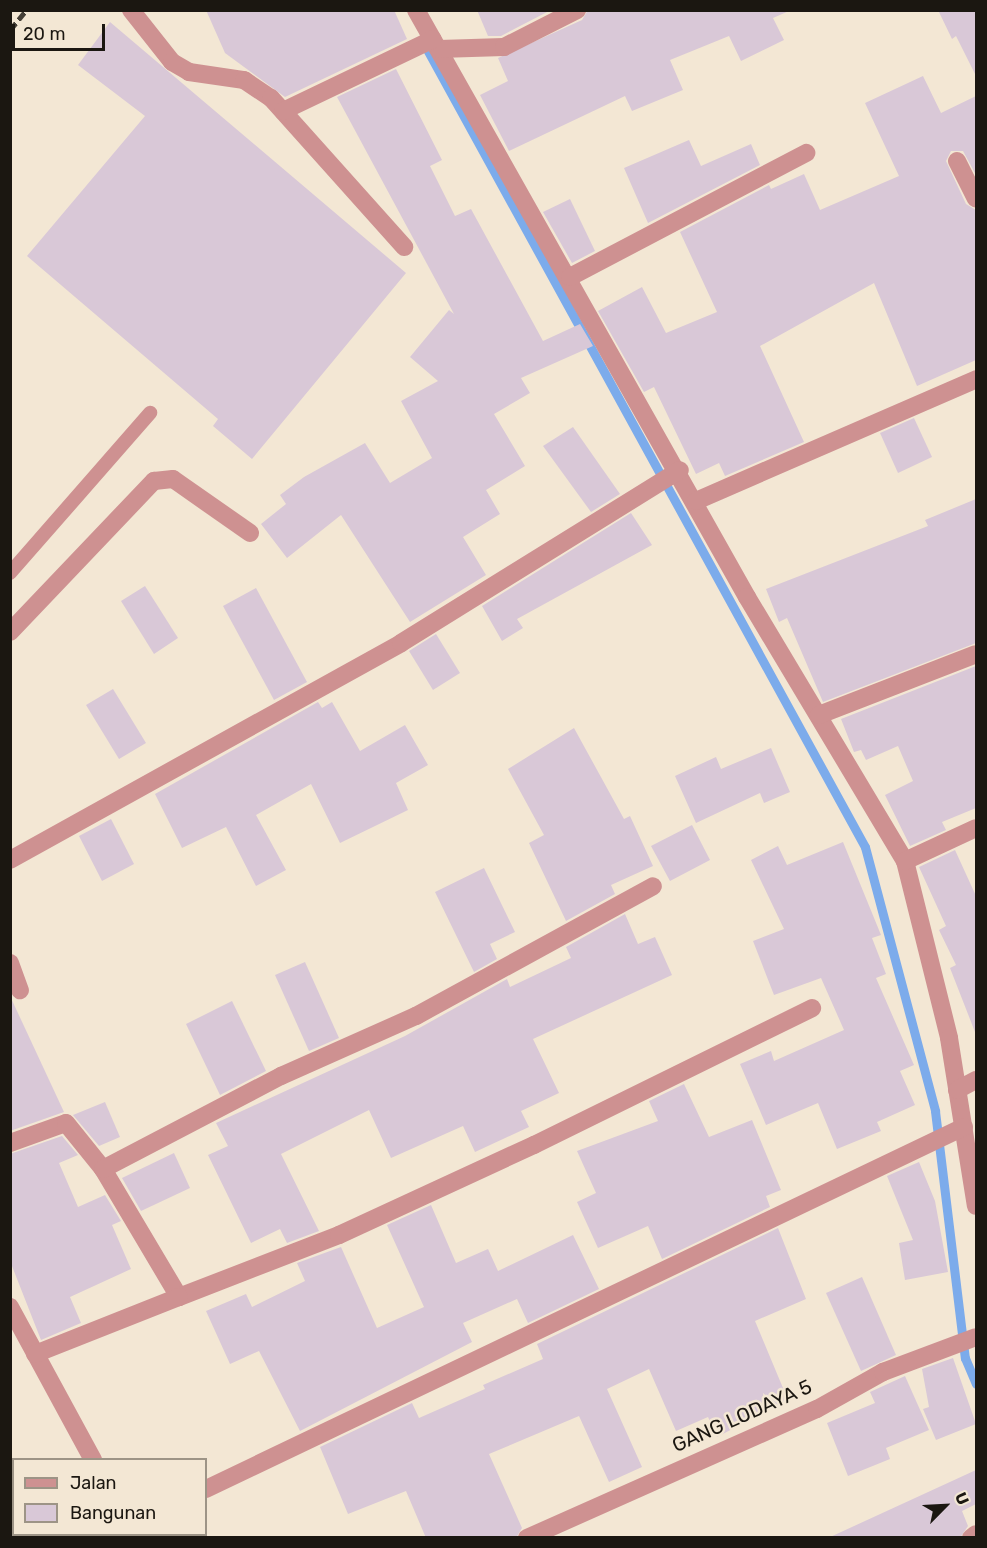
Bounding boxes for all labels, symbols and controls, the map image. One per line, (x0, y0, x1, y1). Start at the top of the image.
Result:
scale bar (15, 12, 108, 50)
text: 20 m (23, 23, 65, 45)
street label: GANG LODAYA 5 (668, 1374, 816, 1458)
legend (12, 1458, 207, 1536)
text: Jalan (70, 1472, 117, 1494)
north arrow (915, 1476, 975, 1536)
text: U (951, 1489, 973, 1508)
text: Bangunan (70, 1502, 156, 1524)

